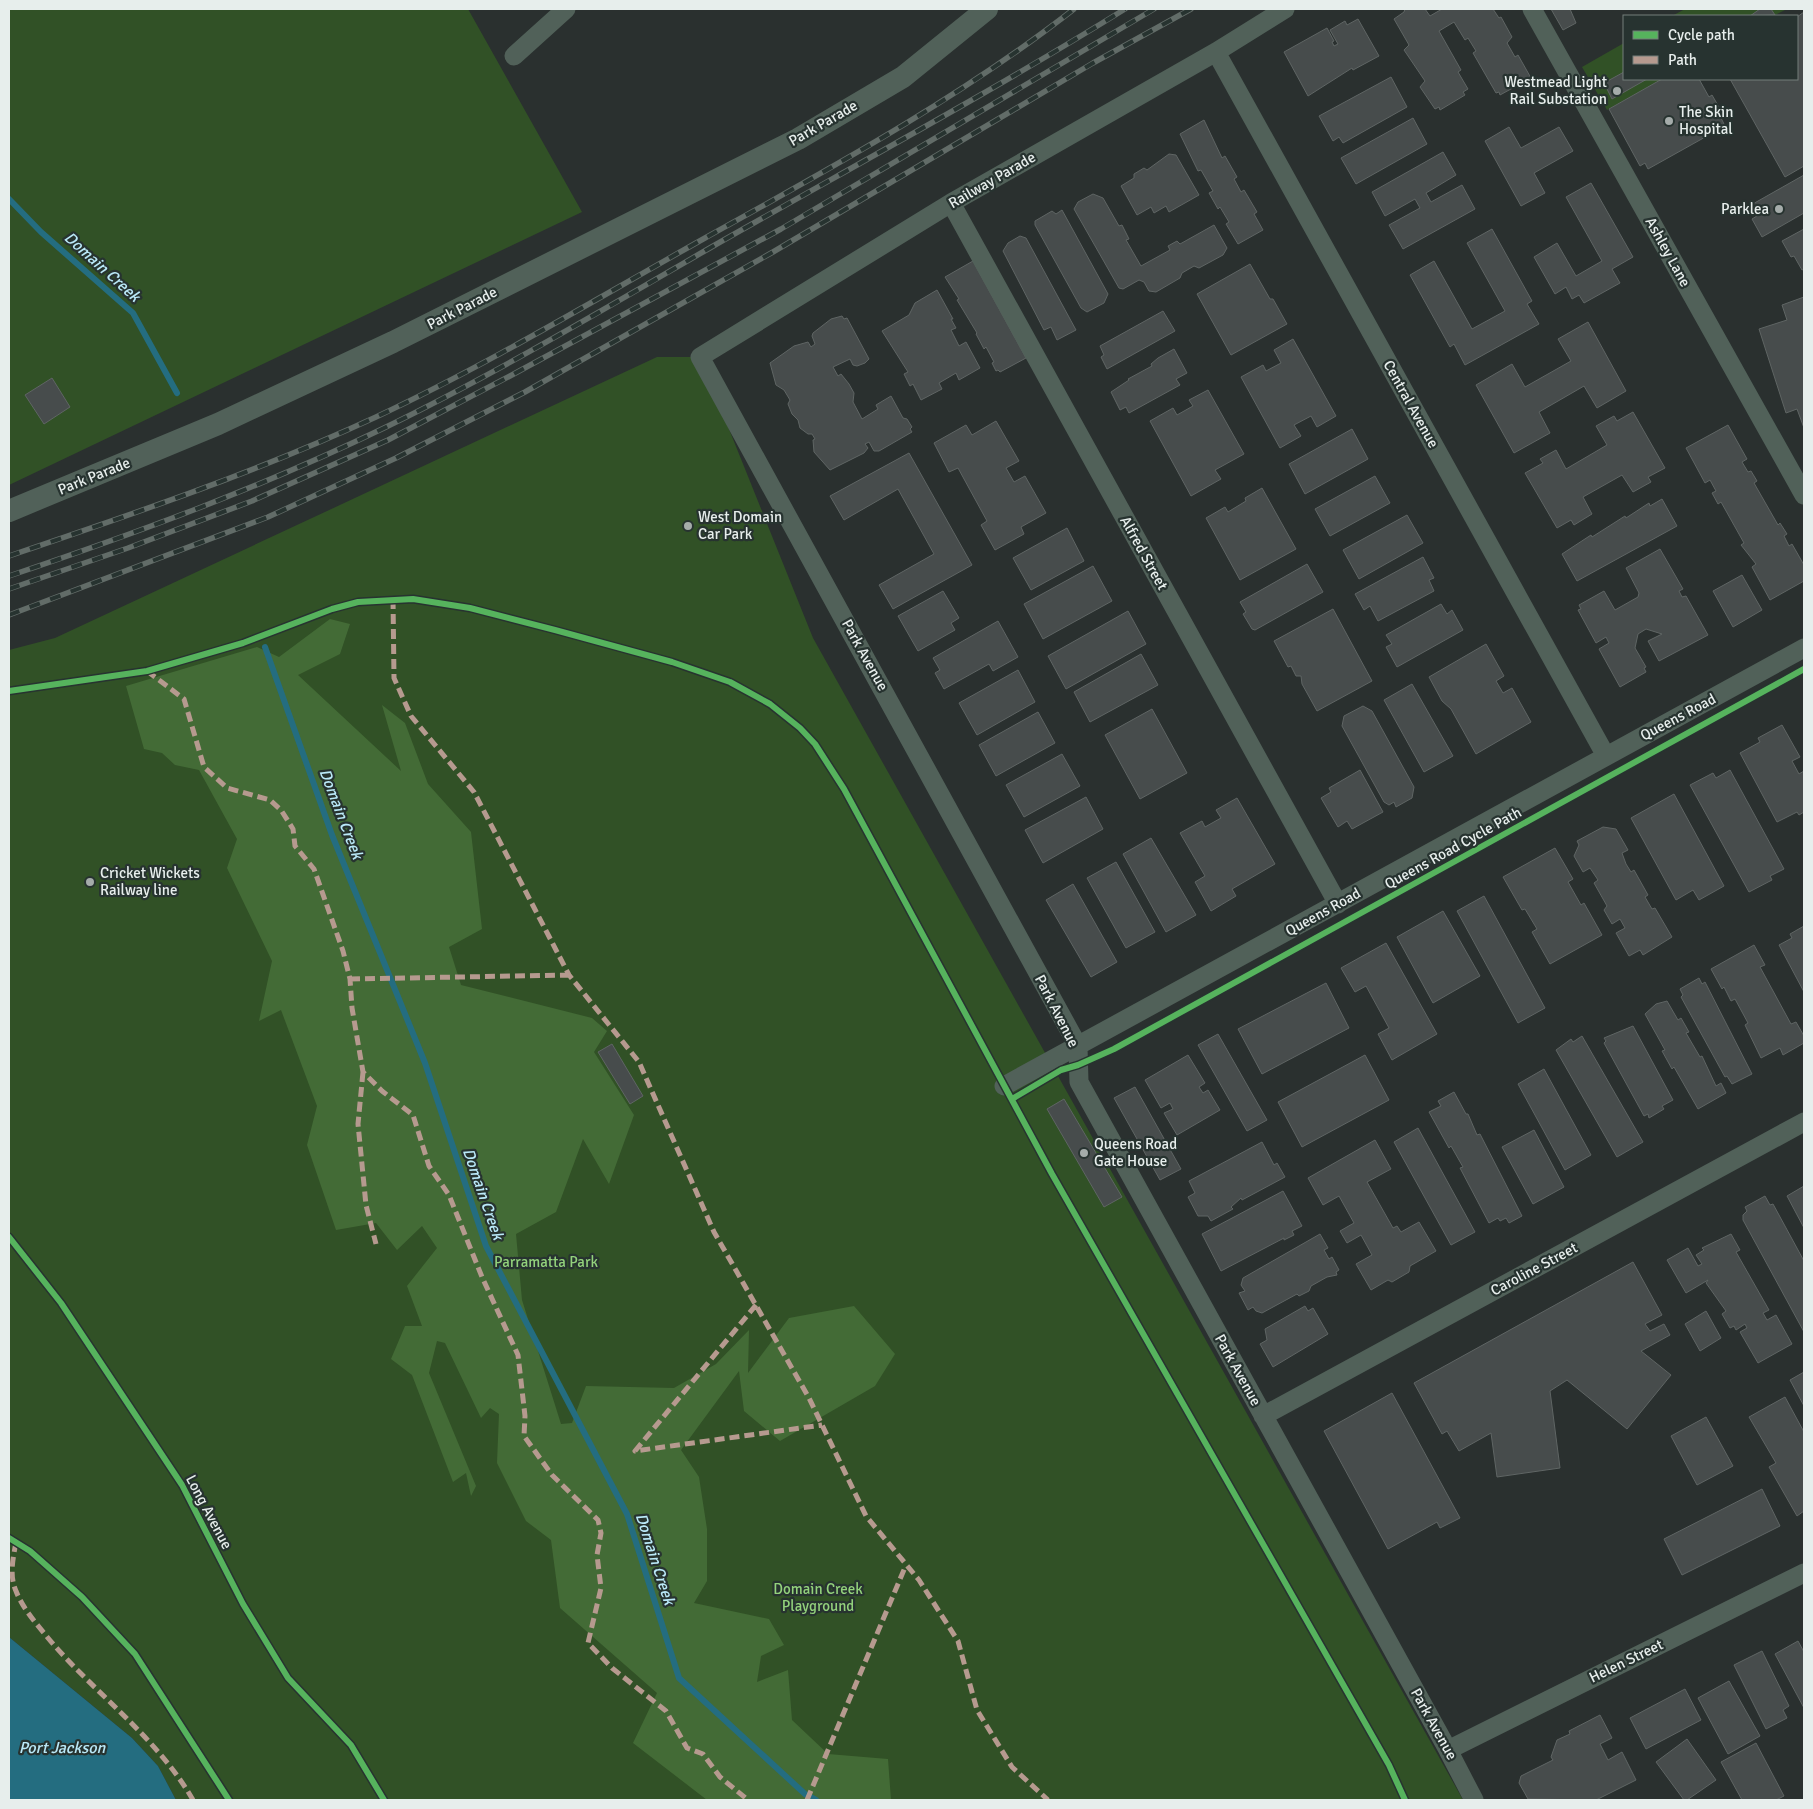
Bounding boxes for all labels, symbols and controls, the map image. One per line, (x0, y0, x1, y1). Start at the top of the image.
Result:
legend (1623, 15, 1798, 80)
text: Cycle path (1668, 26, 1735, 44)
text: Path (1668, 51, 1697, 69)
place label: Westmead Light Rail Substation (1504, 73, 1607, 108)
marker: Westmead Light Rail Substation (1611, 85, 1623, 97)
street label: Park Parade (785, 96, 861, 150)
place label: The Skin Hospital (1679, 103, 1733, 138)
marker: The Skin Hospital (1663, 115, 1675, 127)
street label: Railway Parade (945, 148, 1039, 212)
place label: Parklea (1721, 200, 1769, 218)
marker: Parklea (1773, 203, 1785, 215)
street label: Ashley Lane (1642, 214, 1694, 290)
water label: Domain Creek (60, 228, 146, 308)
street label: Park Parade (424, 283, 500, 333)
street label: Central Avenue (1379, 357, 1443, 451)
street label: Park Parade (55, 453, 133, 499)
place label: West Domain Car Park (698, 508, 782, 543)
street label: Alfred Street (1116, 513, 1172, 593)
marker: West Domain Car Park (682, 520, 694, 532)
street label: Park Avenue (838, 616, 892, 694)
street label: Queens Road (1637, 690, 1719, 744)
water label: Domain Creek (315, 766, 368, 864)
street label: Queens Road Cycle Path (1382, 803, 1524, 893)
place label: Cricket Wickets Railway line (100, 864, 200, 899)
marker: Cricket Wickets Railway line (84, 876, 96, 888)
street label: Queens Road (1282, 884, 1364, 940)
street label: Park Avenue (1031, 972, 1083, 1050)
place label: Queens Road Gate House (1094, 1135, 1177, 1170)
water label: Domain Creek (458, 1146, 509, 1244)
marker: Queens Road Gate House (1078, 1147, 1090, 1159)
street label: Caroline Street (1487, 1239, 1581, 1299)
park label: Parramatta Park (494, 1253, 598, 1271)
street label: Park Avenue (1211, 1331, 1265, 1409)
street label: Long Avenue (182, 1472, 236, 1552)
water label: Domain Creek (631, 1511, 680, 1609)
park label: Domain Creek Playground (773, 1580, 863, 1615)
street label: Helen Street (1586, 1635, 1666, 1687)
street label: Park Avenue (1407, 1685, 1461, 1763)
water label: Port Jackson (19, 1738, 107, 1758)

